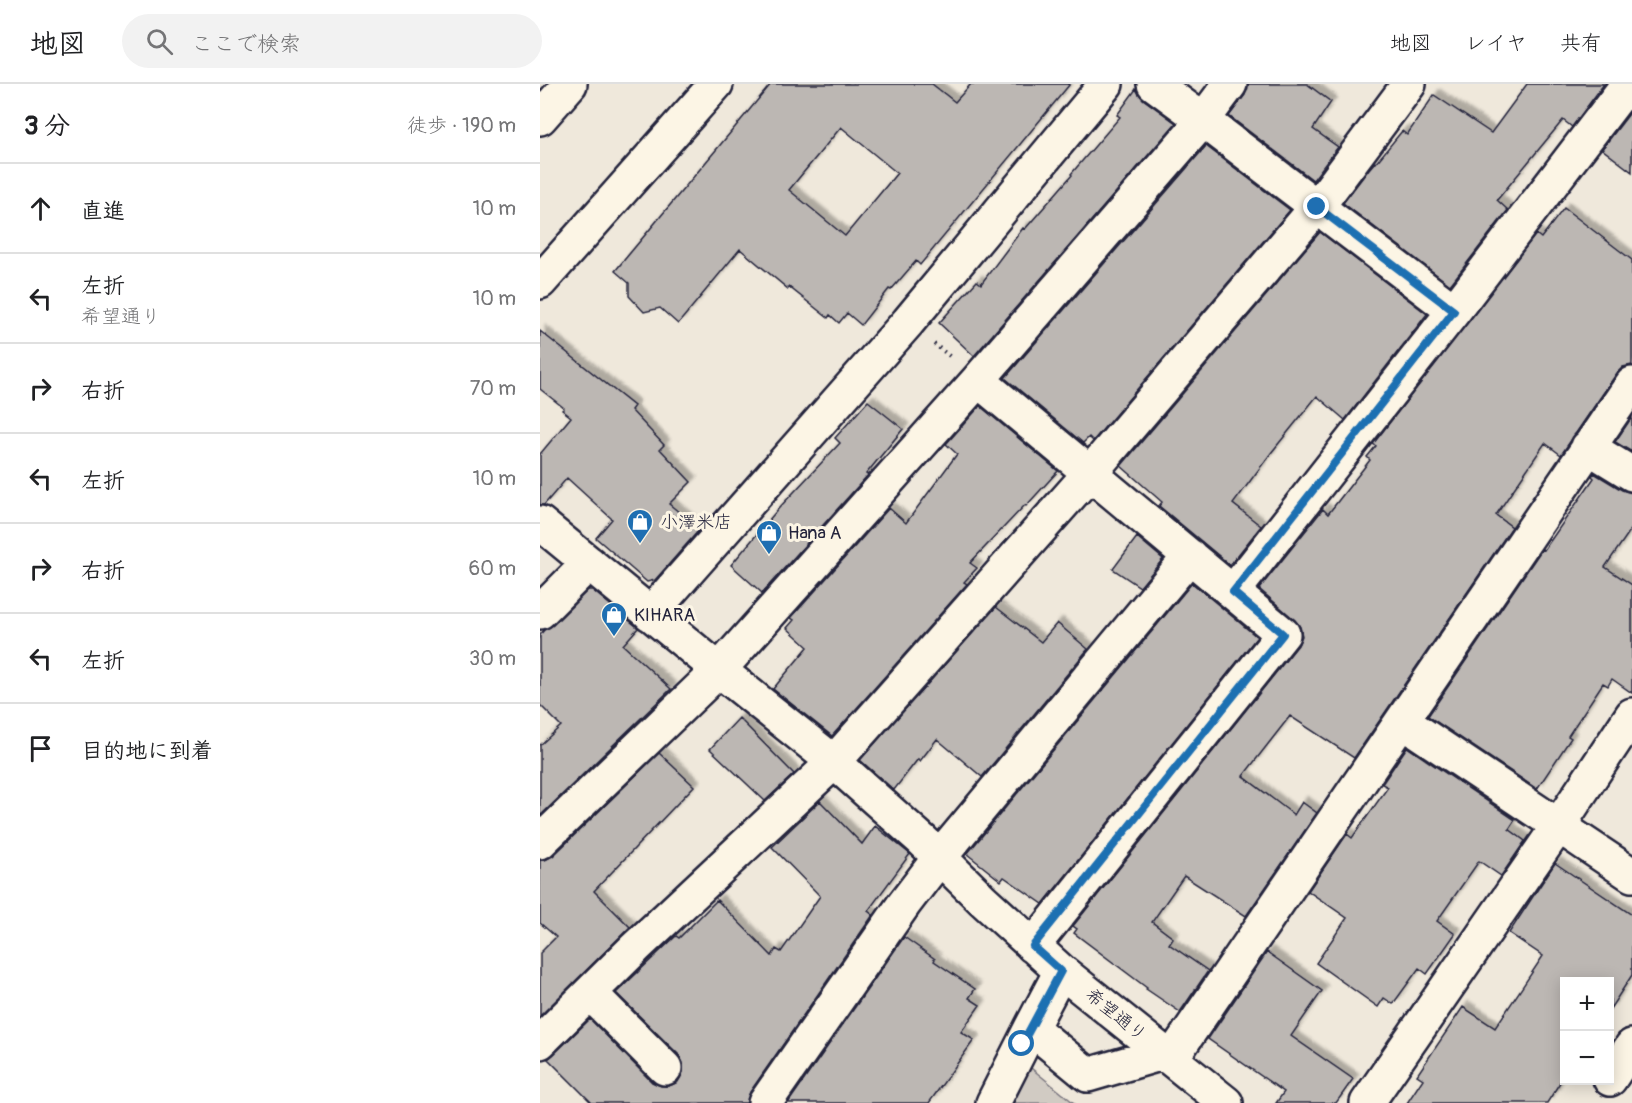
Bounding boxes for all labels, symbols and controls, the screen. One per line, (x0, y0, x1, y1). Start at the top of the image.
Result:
search box (122, 14, 542, 68)
icon: search (143, 25, 176, 58)
text: 地図 (30, 27, 86, 62)
text: ここで検索 (191, 30, 301, 58)
text: 地図 (1390, 30, 1432, 57)
text: レイヤ (1465, 30, 1527, 57)
text: 共有 (1560, 30, 1602, 57)
text: 3 分 (24, 110, 70, 142)
text: 徒歩 · 190 m (407, 113, 516, 138)
icon: ahead (24, 192, 57, 225)
route end (1303, 193, 1329, 219)
text: 10 m (472, 196, 516, 221)
text: 直進 (81, 197, 125, 225)
text: 左折 (81, 272, 125, 300)
icon: left (24, 282, 57, 315)
text: 10 m (472, 286, 516, 311)
text: 希望通り (81, 304, 161, 329)
icon: right (24, 372, 57, 405)
text: 70 m (470, 376, 516, 401)
text: 右折 (81, 377, 125, 405)
icon: left (24, 462, 57, 495)
text: 10 m (472, 466, 516, 491)
text: 左折 (81, 467, 125, 495)
shop icon: 小澤米店 (625, 507, 655, 545)
place label: 小澤米店 (660, 511, 732, 534)
shop icon: Hana A (754, 518, 784, 556)
place label: Hana A (788, 522, 842, 545)
icon: right (24, 552, 57, 585)
text: 60 m (469, 556, 516, 581)
text: 右折 (81, 557, 125, 585)
shop icon: KIHARA (599, 600, 629, 638)
place label: KIHARA (634, 604, 695, 627)
icon: left (24, 642, 57, 675)
text: 30 m (469, 646, 516, 671)
text: 左折 (81, 647, 125, 675)
icon: arrive (24, 732, 57, 765)
text: 目的地に到着 (81, 737, 213, 765)
map controls (1560, 977, 1614, 1085)
button: + (1560, 977, 1614, 1031)
street label: 希望通り (1081, 983, 1151, 1047)
route start (1008, 1030, 1034, 1056)
button: − (1560, 1031, 1614, 1085)

